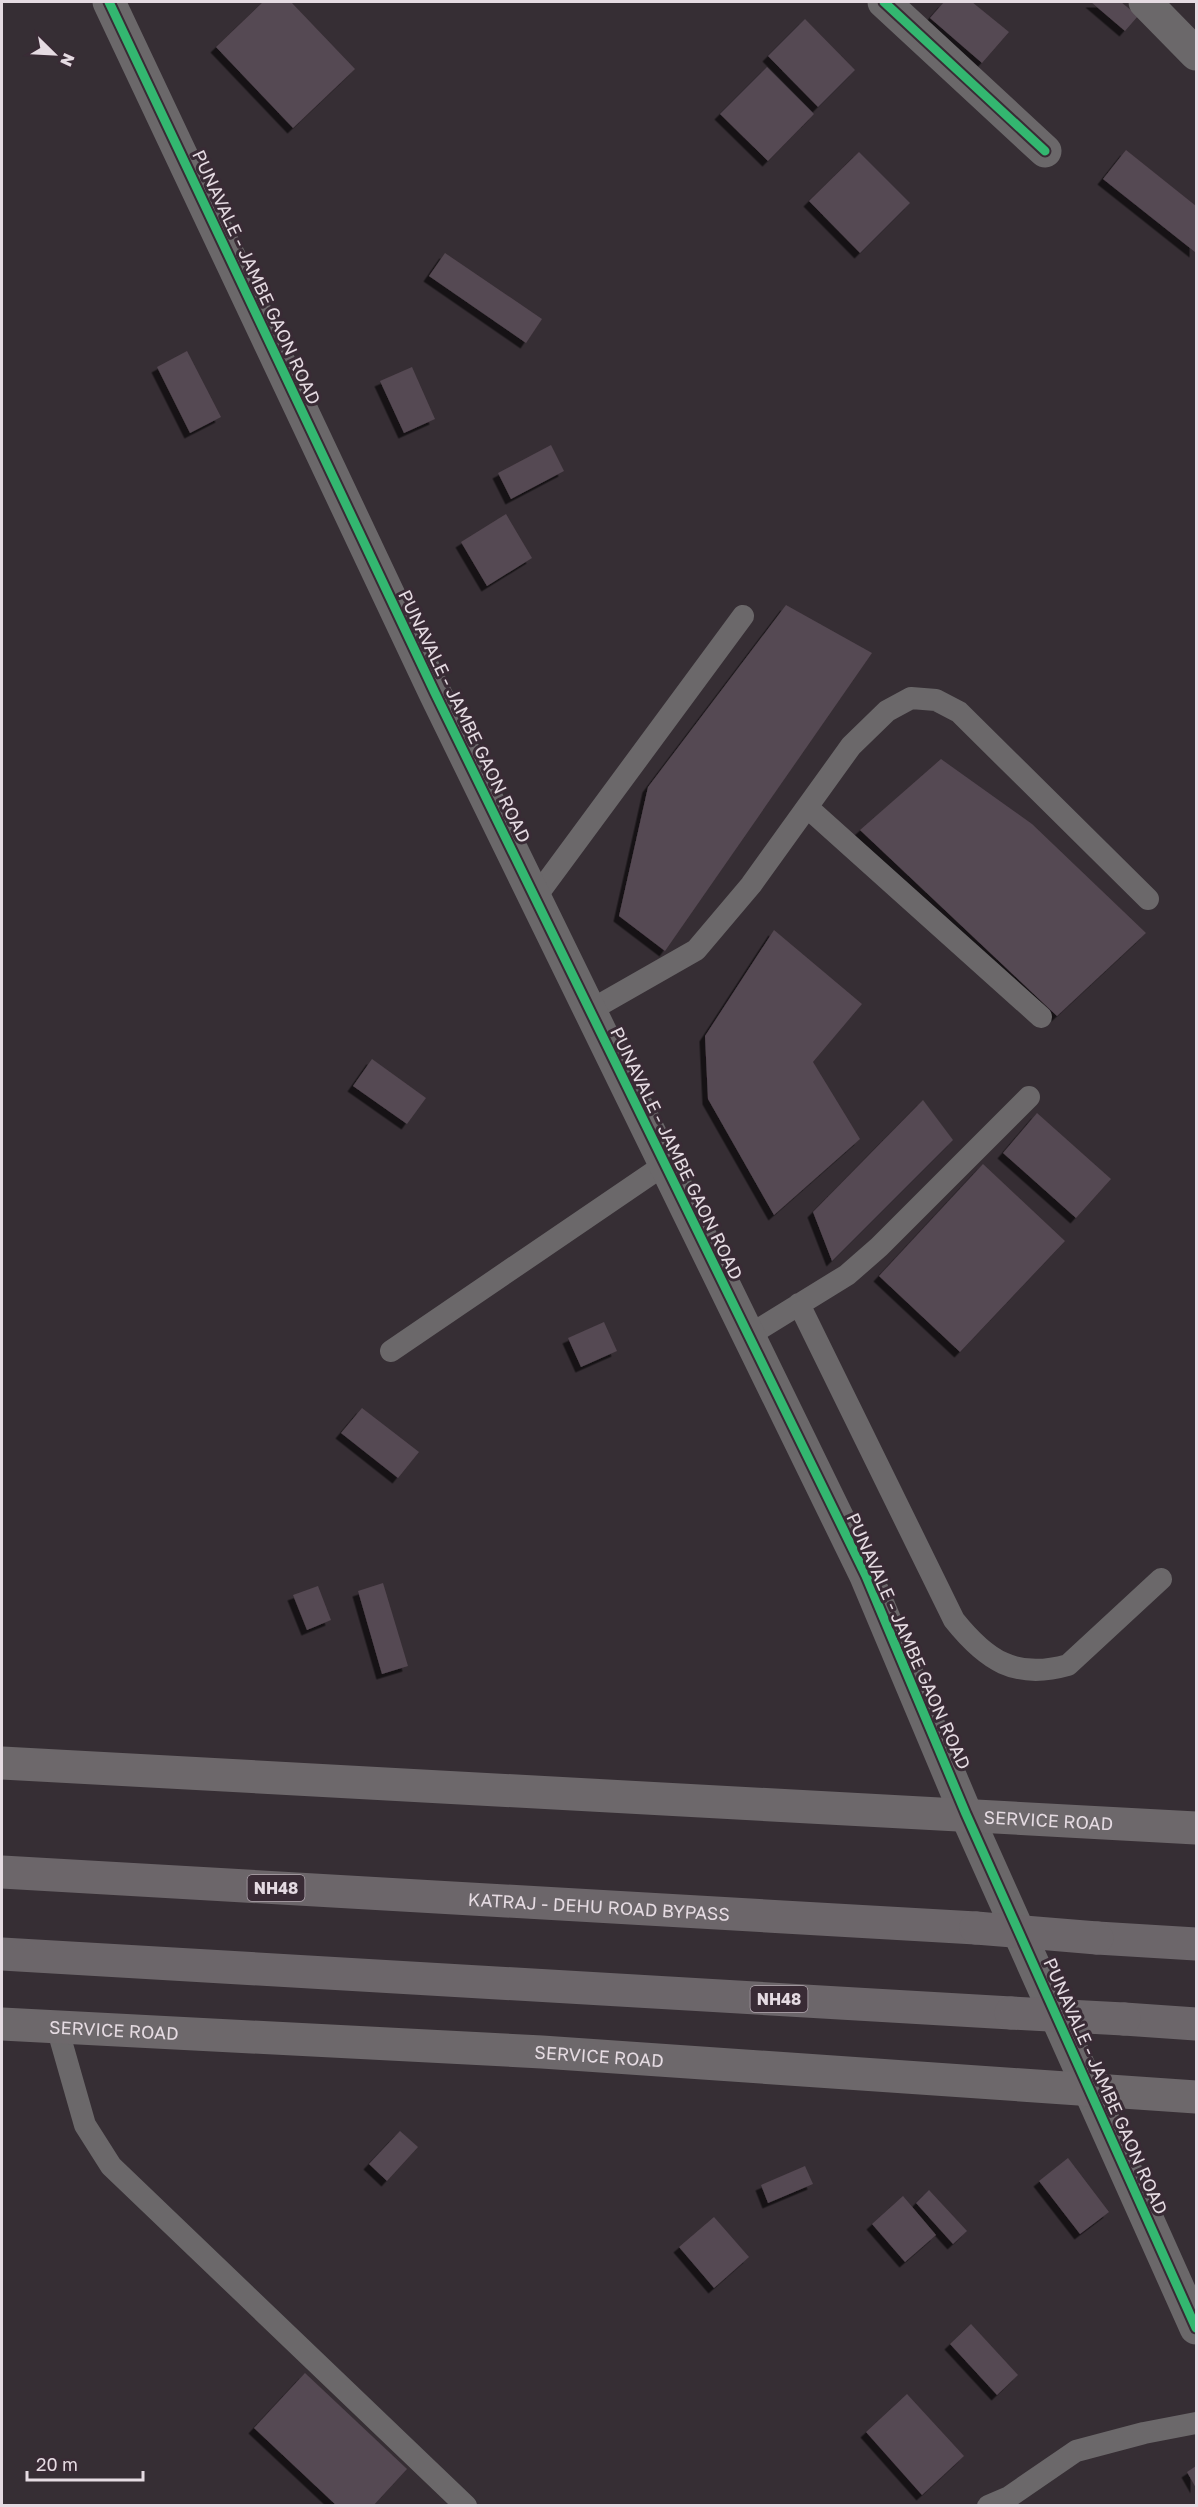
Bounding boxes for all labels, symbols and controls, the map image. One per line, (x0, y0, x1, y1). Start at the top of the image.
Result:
north arrow (24, 24, 84, 84)
text: N (56, 50, 79, 70)
street label: PUNAVALE - JAMBE GAON ROAD (188, 146, 326, 408)
street label: PUNAVALE - JAMBE GAON ROAD (394, 586, 536, 846)
street label: PUNAVALE - JAMBE GAON ROAD (606, 1023, 748, 1283)
street label: PUNAVALE - JAMBE GAON ROAD (842, 1509, 976, 1773)
street label: SERVICE ROAD (983, 1805, 1114, 1834)
road number: NH48 (248, 1875, 304, 1901)
street label: KATRAJ - DEHU ROAD BYPASS (467, 1888, 731, 1925)
street label: PUNAVALE - JAMBE GAON ROAD (1039, 1954, 1173, 2218)
road number: NH48 (750, 1986, 808, 2012)
street label: SERVICE ROAD (48, 2015, 179, 2044)
street label: SERVICE ROAD (534, 2041, 665, 2071)
scale bar (27, 2444, 142, 2482)
text: 20 m (36, 2453, 78, 2475)

